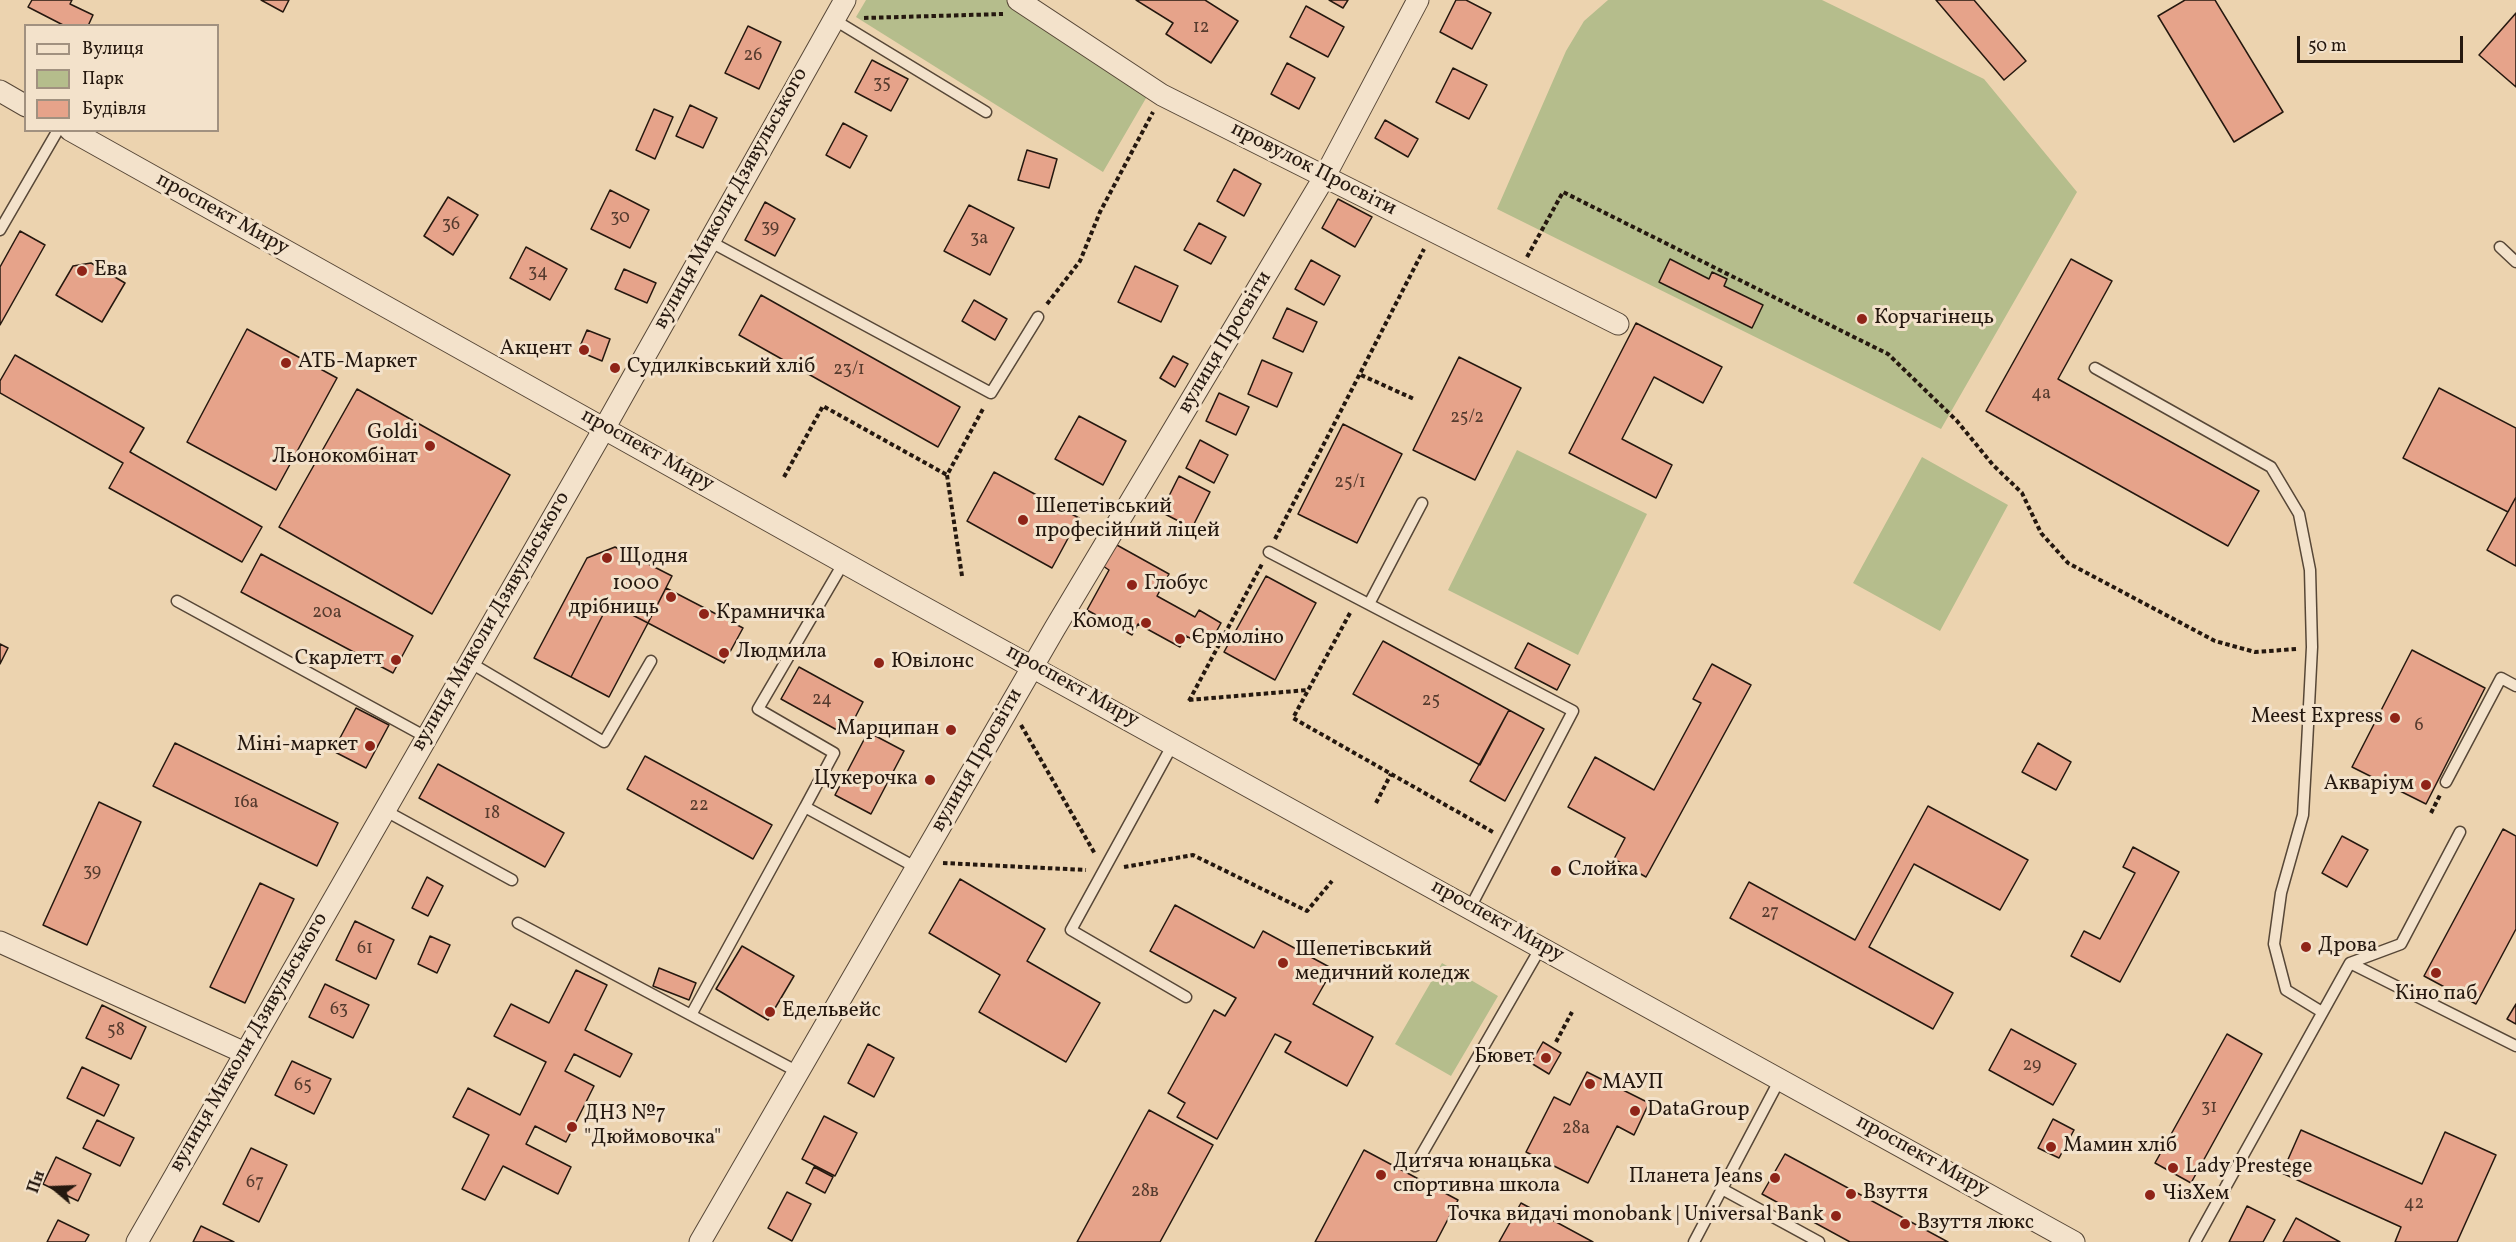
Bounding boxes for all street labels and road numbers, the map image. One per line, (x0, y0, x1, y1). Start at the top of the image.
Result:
street label: вулиця Миколи Дзявульського (649, 64, 815, 334)
street label: провулок Просвіти (1226, 117, 1400, 223)
street label: проспект Миру (151, 168, 293, 262)
street label: вулиця Просвіти (1174, 267, 1278, 419)
street label: проспект Миру (576, 404, 718, 498)
street label: вулиця Миколи Дзявульського (407, 488, 577, 756)
street label: проспект Миру (1001, 640, 1143, 734)
street label: вулиця Просвіти (927, 685, 1029, 837)
street label: проспект Миру (1426, 875, 1568, 969)
street label: вулиця Миколи Дзявульського (165, 909, 335, 1177)
street label: проспект Миру (1851, 1110, 1993, 1204)

